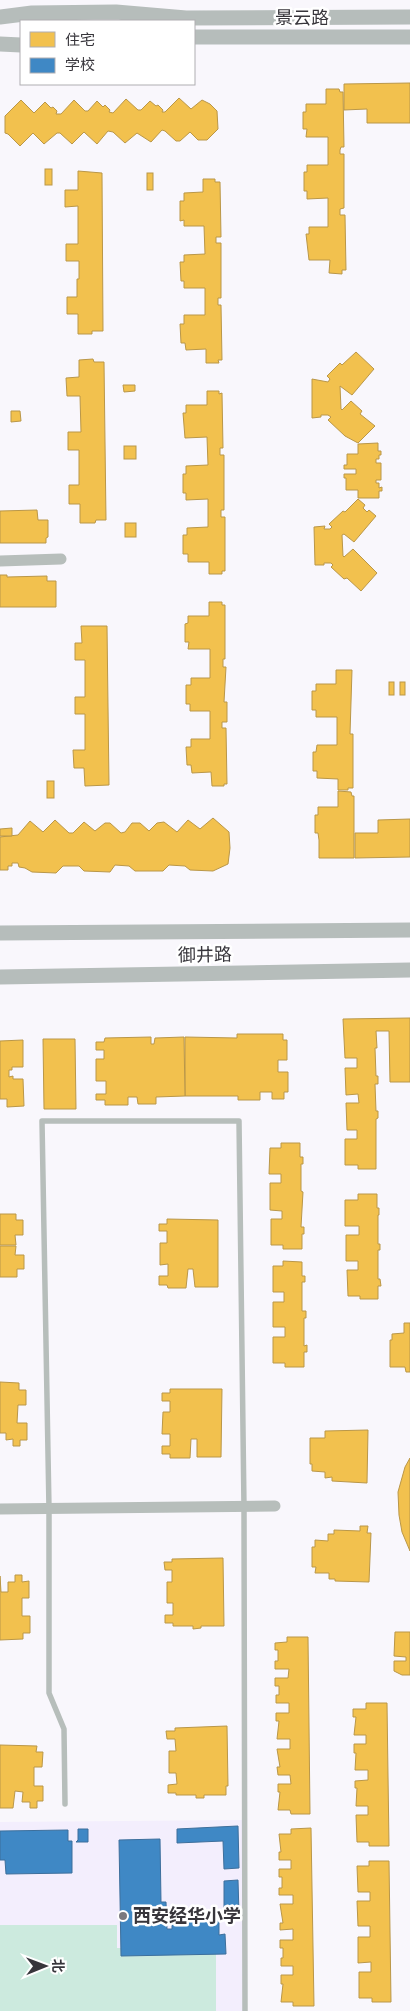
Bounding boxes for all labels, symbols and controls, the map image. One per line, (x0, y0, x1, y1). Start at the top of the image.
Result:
street label: 景云路 (275, 6, 329, 28)
legend (20, 20, 195, 85)
text: 住宅 (65, 30, 95, 48)
text: 学校 (65, 55, 95, 73)
street label: 御井路 (178, 943, 232, 965)
place label: 西安经华小学 (133, 1904, 241, 1926)
marker: 西安经华小学 (117, 1910, 129, 1922)
north arrow (20, 1941, 70, 1991)
text: 北 (50, 1959, 67, 1973)

